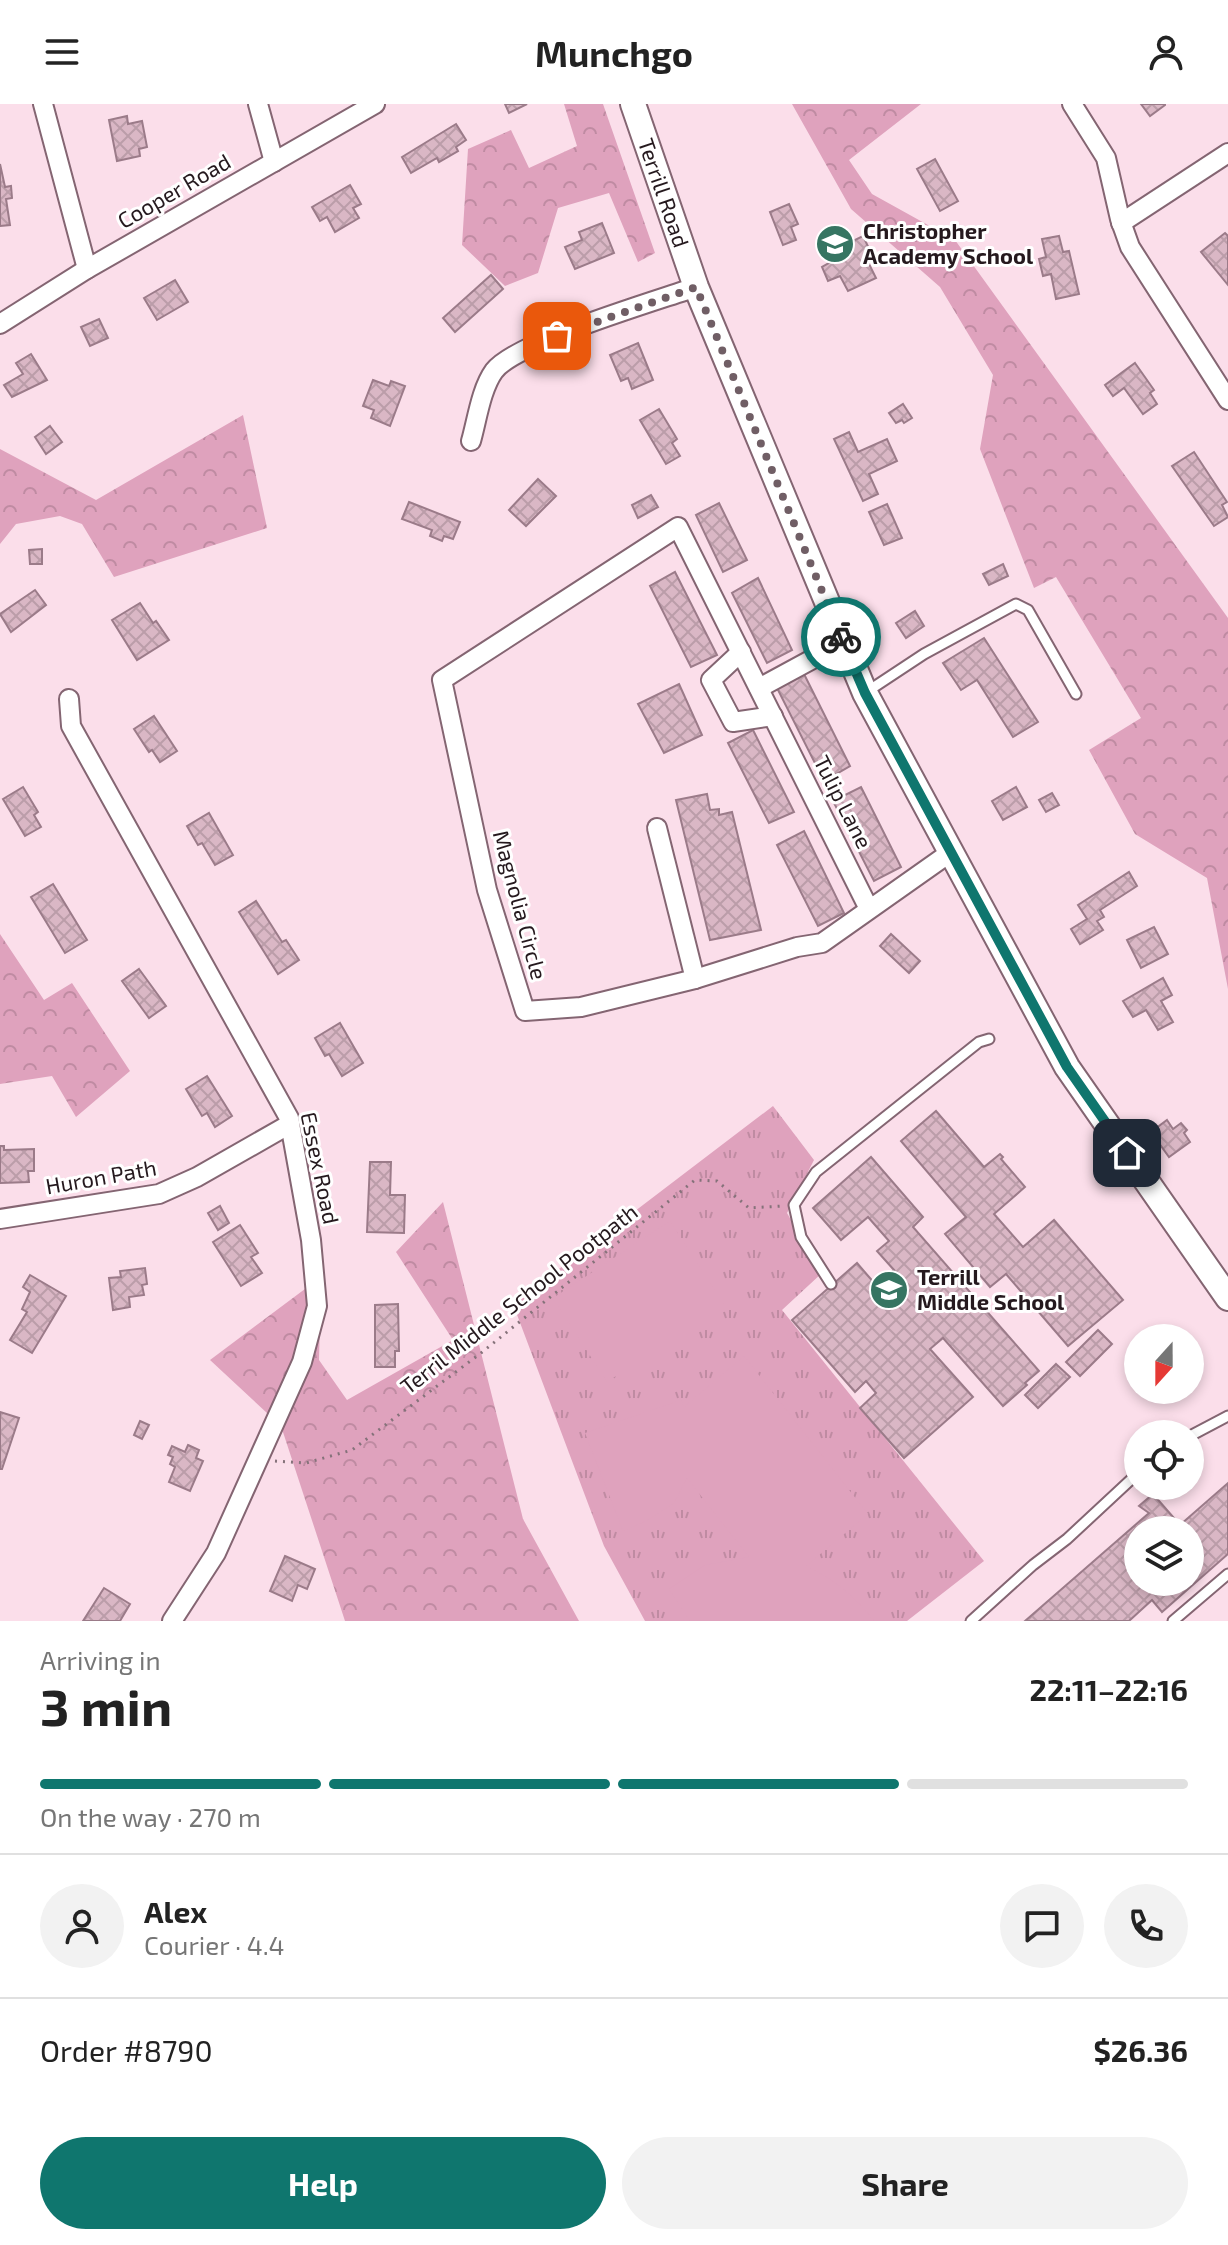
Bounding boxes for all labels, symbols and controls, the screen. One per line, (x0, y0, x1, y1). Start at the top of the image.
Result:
icon: menu (40, 30, 84, 74)
icon: person (1144, 30, 1188, 74)
text: Munchgo (535, 31, 693, 74)
street label: Terrill Road (634, 135, 695, 250)
street label: Cooper Road (112, 147, 235, 233)
place label: Christopher Academy School (863, 217, 1034, 269)
school or university icon: Christopher Academy School (814, 223, 856, 265)
pin (523, 302, 591, 370)
icon: bag (535, 314, 579, 358)
courier (801, 597, 881, 677)
icon: bike (819, 615, 863, 659)
street label: Tulip Lane (809, 751, 878, 852)
street label: Magnolia Circle (489, 827, 553, 982)
street label: Essex Road (296, 1109, 346, 1226)
pin (1093, 1119, 1161, 1187)
icon: home (1105, 1131, 1149, 1175)
street label: Huron Path (43, 1153, 158, 1199)
street label: Terril Middle School Pootpath (395, 1198, 642, 1399)
place label: Terrill Middle School (917, 1263, 1065, 1314)
school or university icon: Terrill Middle School (868, 1269, 910, 1311)
north arrow (1124, 1324, 1204, 1404)
map controls (1124, 1324, 1204, 1596)
button: locate (1124, 1420, 1204, 1500)
button: layers (1124, 1516, 1204, 1596)
text: Arriving in (40, 1644, 161, 1675)
text: 22:11–22:16 (1029, 1671, 1188, 1707)
text: 3 min (40, 1674, 172, 1736)
text: On the way · 270 m (40, 1801, 261, 1832)
button: person (40, 1884, 124, 1968)
button: chat (1000, 1884, 1084, 1968)
button: phone (1104, 1884, 1188, 1968)
text: Alex (144, 1893, 207, 1929)
text: Courier · 4.4 (144, 1929, 285, 1960)
text: Order #8790 (40, 2032, 213, 2068)
text: $26.36 (1093, 2032, 1188, 2068)
button: Help (40, 2137, 606, 2229)
button: Share (622, 2137, 1188, 2229)

